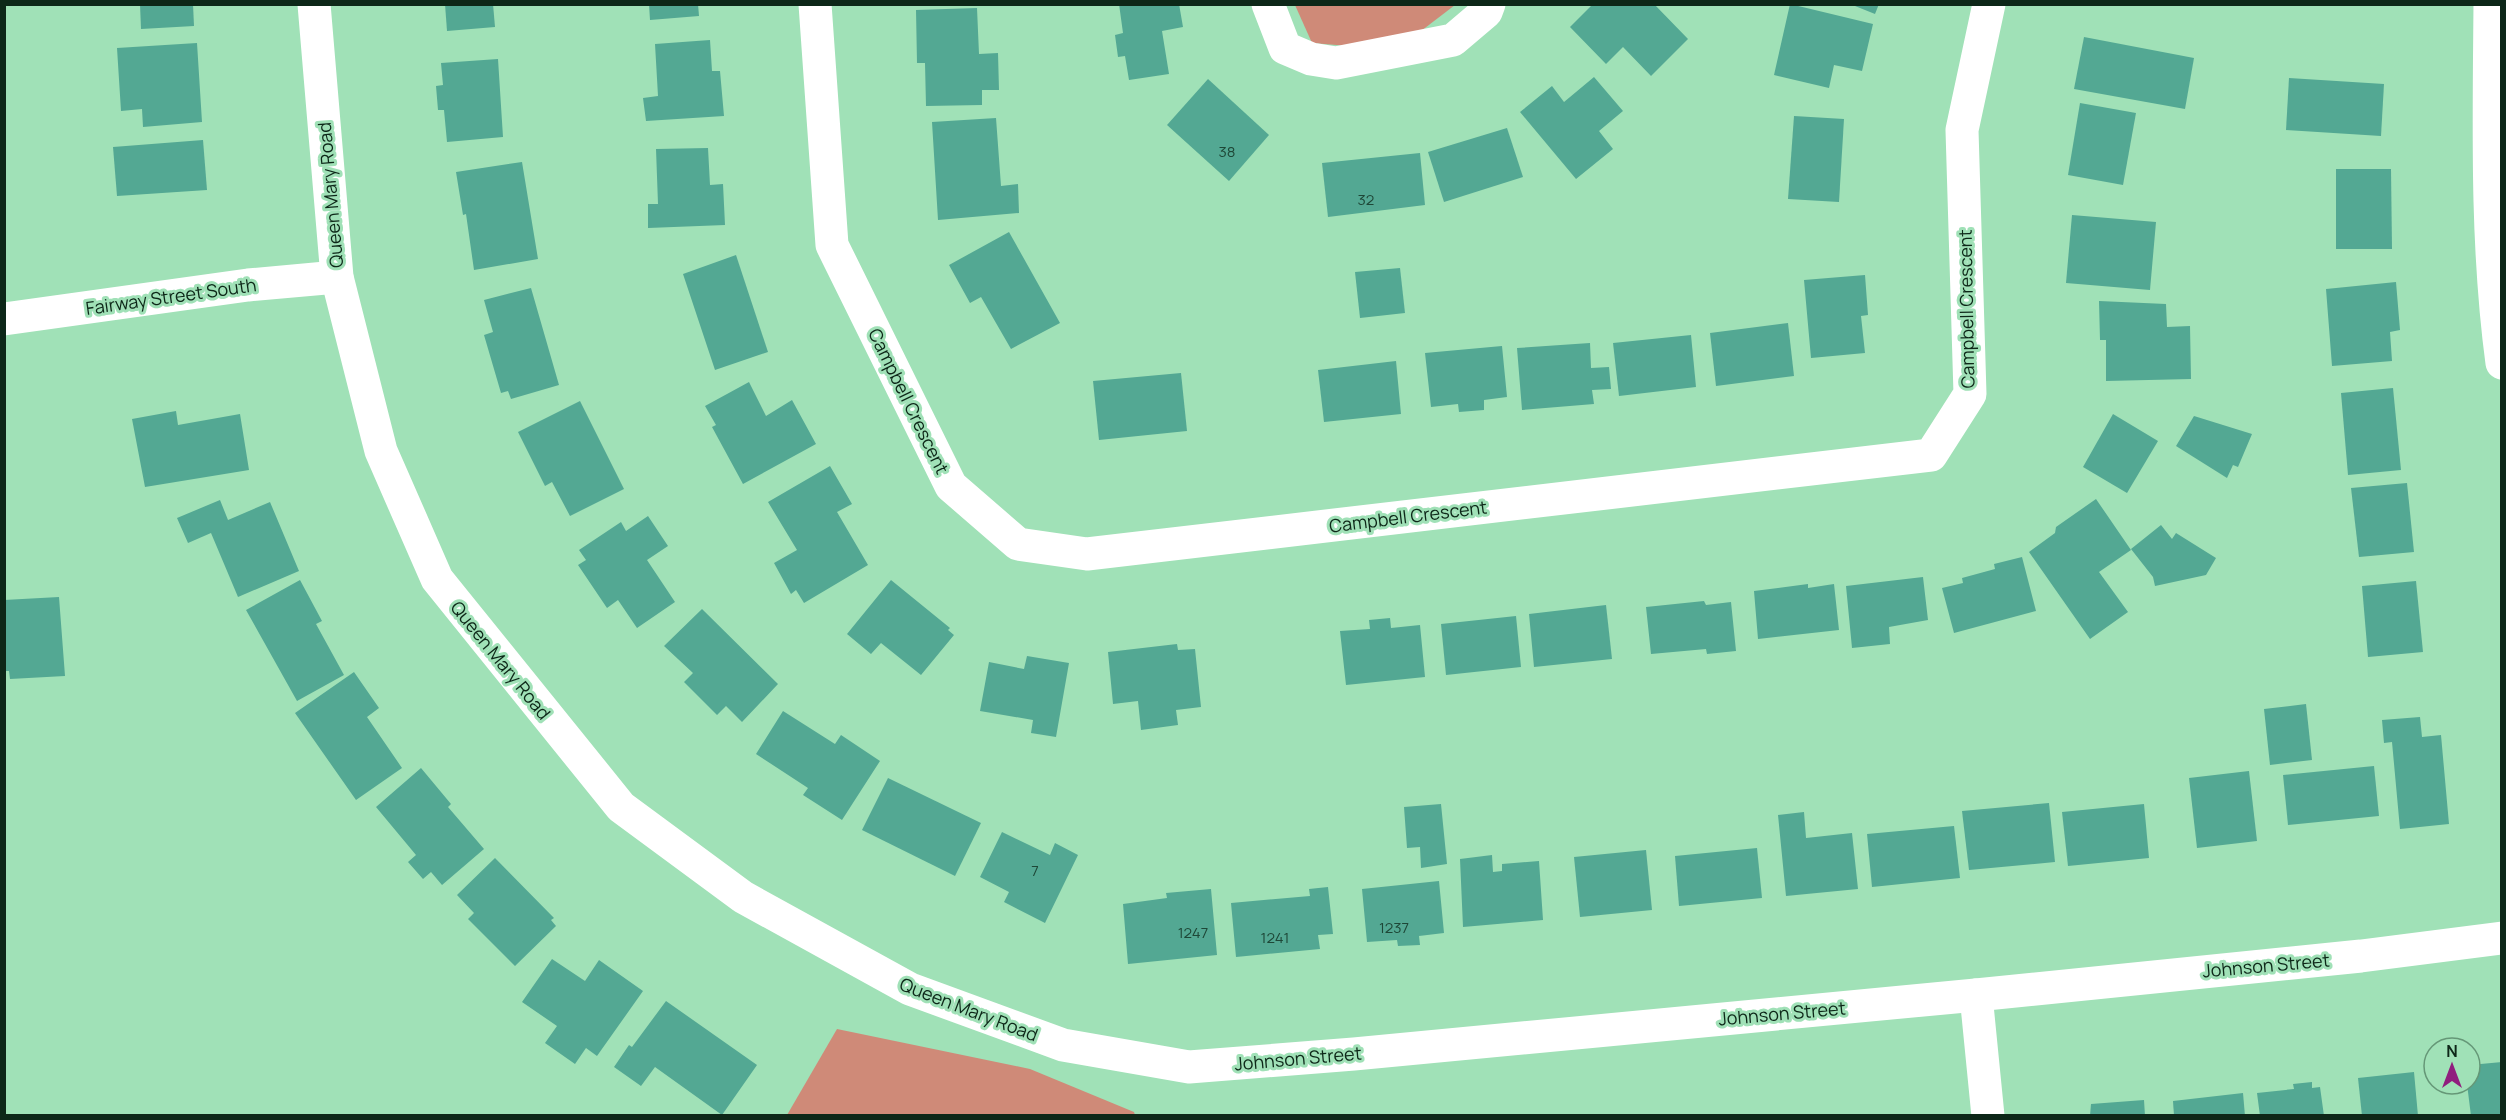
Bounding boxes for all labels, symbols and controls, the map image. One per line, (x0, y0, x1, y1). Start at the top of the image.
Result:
street label: Queen Mary Road (312, 121, 348, 269)
house number: 38 (1218, 141, 1236, 162)
house number: 32 (1358, 189, 1374, 210)
street label: Campbell Crescent (1953, 229, 1979, 389)
street label: Fairway Street South (84, 272, 258, 320)
street label: Campbell Crescent (863, 324, 955, 478)
street label: Campbell Crescent (1328, 494, 1488, 538)
street label: Queen Mary Road (446, 596, 556, 724)
house number: 7 (1031, 860, 1039, 881)
house number: 1237 (1379, 917, 1409, 938)
house number: 1247 (1178, 922, 1208, 943)
house number: 1241 (1261, 927, 1289, 948)
street label: Johnson Street (2201, 947, 2331, 983)
street label: Queen Mary Road (897, 972, 1041, 1046)
street label: Johnson Street (1717, 995, 1847, 1031)
north arrow (2422, 1036, 2482, 1096)
street label: Johnson Street (1233, 1040, 1363, 1076)
text: N (2446, 1040, 2458, 1062)

